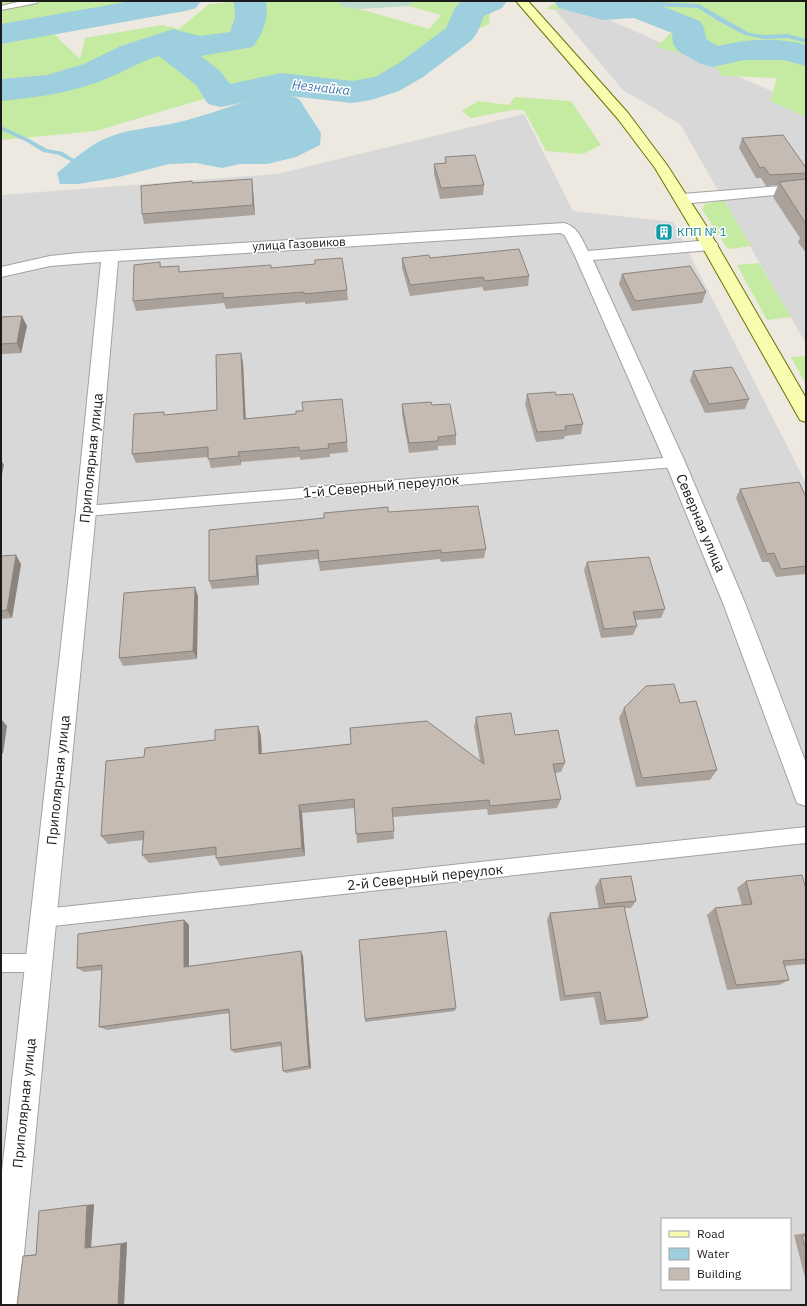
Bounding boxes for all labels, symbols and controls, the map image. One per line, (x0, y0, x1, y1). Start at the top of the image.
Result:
water label: Незнайка (291, 76, 351, 99)
building icon: КПП № 1 (654, 222, 674, 242)
place label: КПП № 1 (677, 224, 727, 239)
street label: улица Газовиков (252, 234, 346, 253)
street label: Приполярная улица (75, 392, 107, 524)
street label: 1-й Северный переулок (302, 470, 460, 502)
street label: Северная улица (672, 471, 730, 575)
street label: Приполярная улица (42, 714, 74, 846)
street label: 2-й Северный переулок (346, 860, 504, 894)
street label: Приполярная улица (8, 1037, 40, 1169)
legend (661, 1218, 791, 1290)
text: Road (697, 1226, 725, 1241)
text: Water (697, 1246, 730, 1261)
text: Building (697, 1266, 742, 1281)

